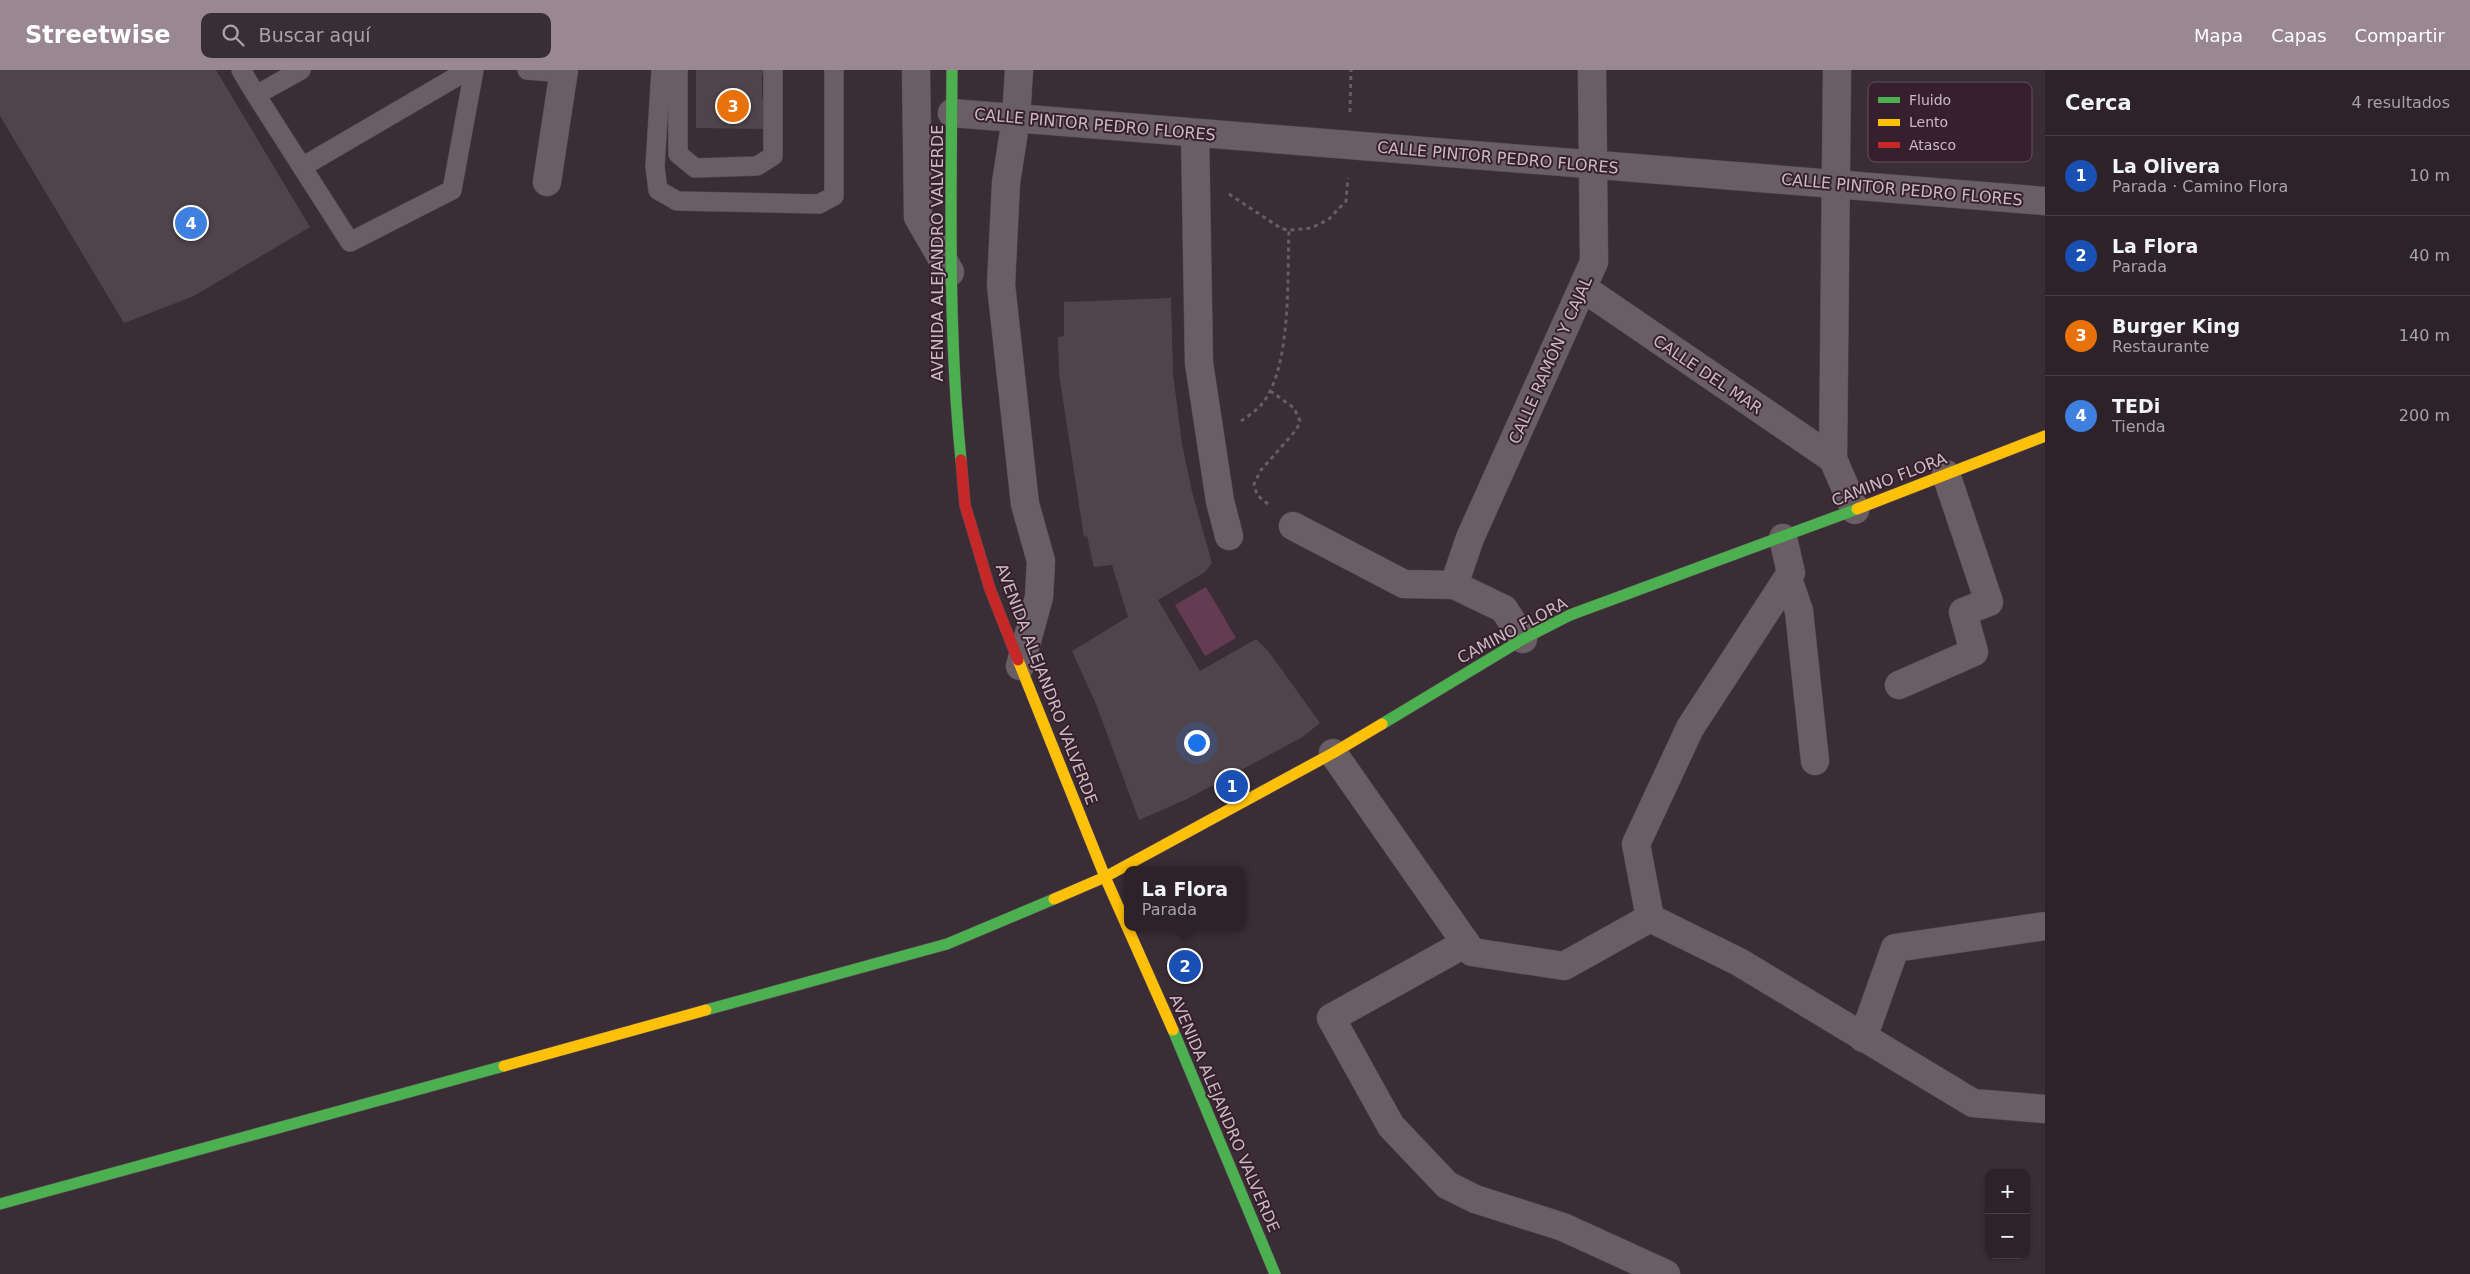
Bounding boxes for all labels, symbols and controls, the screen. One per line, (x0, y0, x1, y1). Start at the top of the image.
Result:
search box (201, 13, 551, 58)
text: Streetwise (25, 21, 171, 49)
icon: search (219, 21, 247, 49)
text: Buscar aquí (259, 24, 371, 46)
text: Mapa (2194, 25, 2243, 46)
text: Capas (2271, 25, 2327, 46)
text: Compartir (2355, 25, 2445, 46)
legend (1868, 82, 2032, 162)
pin: 3 (717, 87, 749, 125)
text: Cerca (2065, 91, 2132, 115)
text: Fluido (1909, 92, 1951, 108)
text: 4 resultados (2351, 93, 2450, 112)
street label: CALLE PINTOR PEDRO FLORES (973, 104, 1217, 145)
text: Lento (1909, 114, 1948, 130)
street label: AVENIDA ALEJANDRO VALVERDE (928, 125, 947, 381)
street label: CALLE PINTOR PEDRO FLORES (1376, 137, 1620, 178)
text: Atasco (1909, 137, 1956, 153)
text: La Olivera (2112, 155, 2220, 177)
text: 1 (2075, 166, 2087, 185)
text: 10 m (2409, 166, 2450, 185)
street label: CALLE PINTOR PEDRO FLORES (1780, 169, 2024, 210)
text: Parada · Camino Flora (2112, 177, 2288, 196)
pin: 4 (175, 204, 207, 242)
text: La Flora (2112, 235, 2198, 257)
text: 2 (2075, 246, 2087, 265)
text: 40 m (2409, 246, 2450, 265)
text: Parada (2112, 257, 2167, 276)
street label: CALLE RAMÓN Y CAJAL (1505, 273, 1596, 447)
text: Burger King (2112, 315, 2240, 337)
text: 3 (2075, 326, 2087, 345)
text: 140 m (2399, 326, 2450, 345)
street label: CALLE DEL MAR (1650, 331, 1766, 418)
text: Restaurante (2112, 337, 2209, 356)
text: TEDi (2112, 395, 2160, 417)
text: 4 (2075, 406, 2087, 425)
text: 200 m (2399, 406, 2450, 425)
text: Tienda (2112, 417, 2166, 436)
street label: CAMINO FLORA (1829, 449, 1950, 510)
street label: AVENIDA ALEJANDRO VALVERDE (992, 561, 1101, 807)
street label: CAMINO FLORA (1454, 593, 1571, 667)
your location (1184, 730, 1210, 756)
pin: 1 (1216, 767, 1248, 805)
popup (1124, 866, 1246, 931)
text: La Flora (1142, 878, 1228, 900)
text: Parada (1142, 900, 1197, 919)
pin: 2 (1169, 947, 1201, 985)
street label: AVENIDA ALEJANDRO VALVERDE (1166, 991, 1283, 1235)
map controls (1985, 1169, 2030, 1259)
button: + (1985, 1169, 2030, 1214)
button: − (1985, 1214, 2030, 1259)

